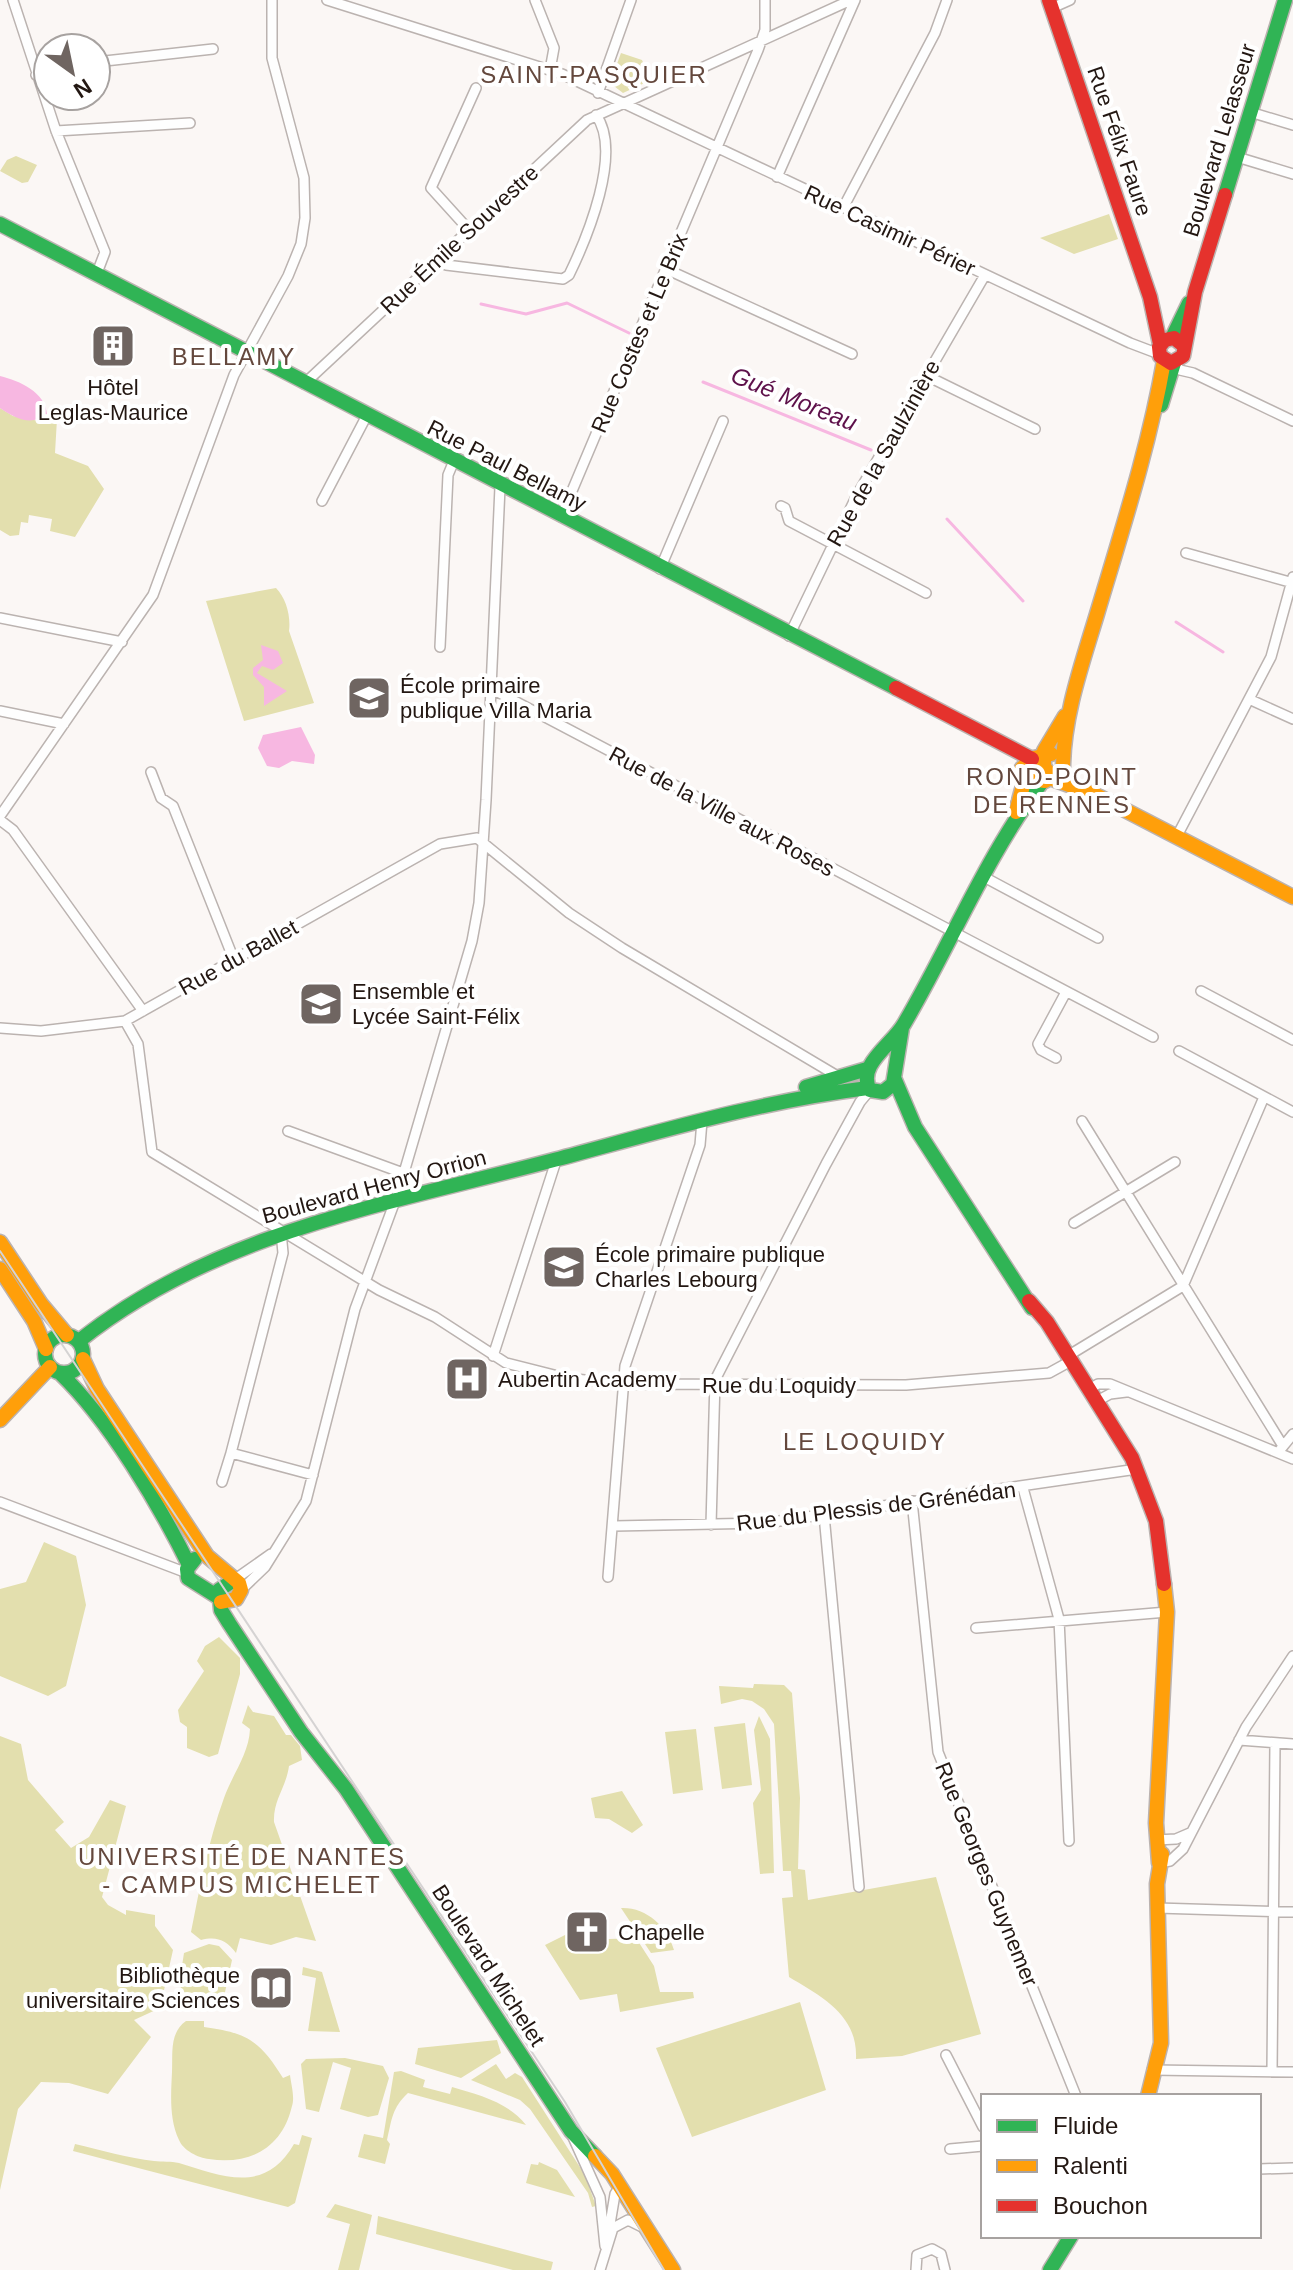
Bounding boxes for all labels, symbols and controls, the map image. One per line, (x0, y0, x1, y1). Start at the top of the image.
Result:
north arrow (32, 32, 112, 112)
street label: Boulevard Lelasseur (1178, 41, 1261, 240)
district label: SAINT-PASQUIER (480, 61, 708, 88)
street label: Rue Félix Faure (1082, 63, 1157, 219)
text: N (69, 74, 96, 103)
street label: Rue Émile Souvestre (375, 160, 543, 319)
street label: Rue Casimir Périer (800, 180, 979, 281)
street label: Rue Costes et Le Brix (586, 230, 693, 437)
building icon: Hôtel Leglas-Maurice (89, 322, 137, 370)
district label: BELLAMY (172, 343, 296, 370)
street label: Rue de la Saulzinière (822, 356, 945, 551)
water label: Gué Moreau (727, 361, 861, 436)
place label: Hôtel Leglas-Maurice (38, 375, 188, 425)
street label: Rue Paul Bellamy (423, 415, 590, 516)
place label: École primaire publique Villa Maria (400, 673, 592, 723)
school or university icon: École primaire publique Villa Maria (345, 674, 393, 722)
street label: Rue de la Ville aux Roses (605, 741, 839, 882)
district label: ROND-POINT DE RENNES (966, 763, 1138, 818)
street label: Rue du Ballet (174, 914, 302, 1000)
place label: Ensemble et Lycée Saint-Félix (352, 979, 520, 1029)
school or university icon: Ensemble et Lycée Saint-Félix (297, 980, 345, 1028)
street label: Boulevard Henry Orrion (259, 1145, 489, 1228)
place label: École primaire publique Charles Lebourg (595, 1242, 825, 1292)
school or university icon: École primaire publique Charles Lebourg (540, 1243, 588, 1291)
hospital icon: Aubertin Academy (443, 1355, 491, 1403)
place label: Aubertin Academy (498, 1367, 677, 1392)
street label: Rue du Loquidy (702, 1373, 856, 1398)
district label: LE LOQUIDY (783, 1428, 947, 1455)
street label: Rue du Plessis de Grénédan (735, 1477, 1017, 1536)
street label: Rue Georges Guynemer (930, 1758, 1043, 1990)
district label: UNIVERSITÉ DE NANTES - CAMPUS MICHELET (78, 1843, 406, 1898)
street label: Boulevard Michelet (427, 1880, 550, 2051)
church icon: Chapelle (563, 1908, 611, 1956)
place label: Chapelle (618, 1920, 705, 1945)
place label: Bibliothèque universitaire Sciences (26, 1963, 240, 2013)
library icon: Bibliothèque universitaire Sciences (247, 1964, 295, 2012)
legend (981, 2094, 1261, 2238)
text: Fluide (1053, 2112, 1118, 2139)
text: Ralenti (1053, 2152, 1128, 2179)
text: Bouchon (1053, 2192, 1148, 2219)

